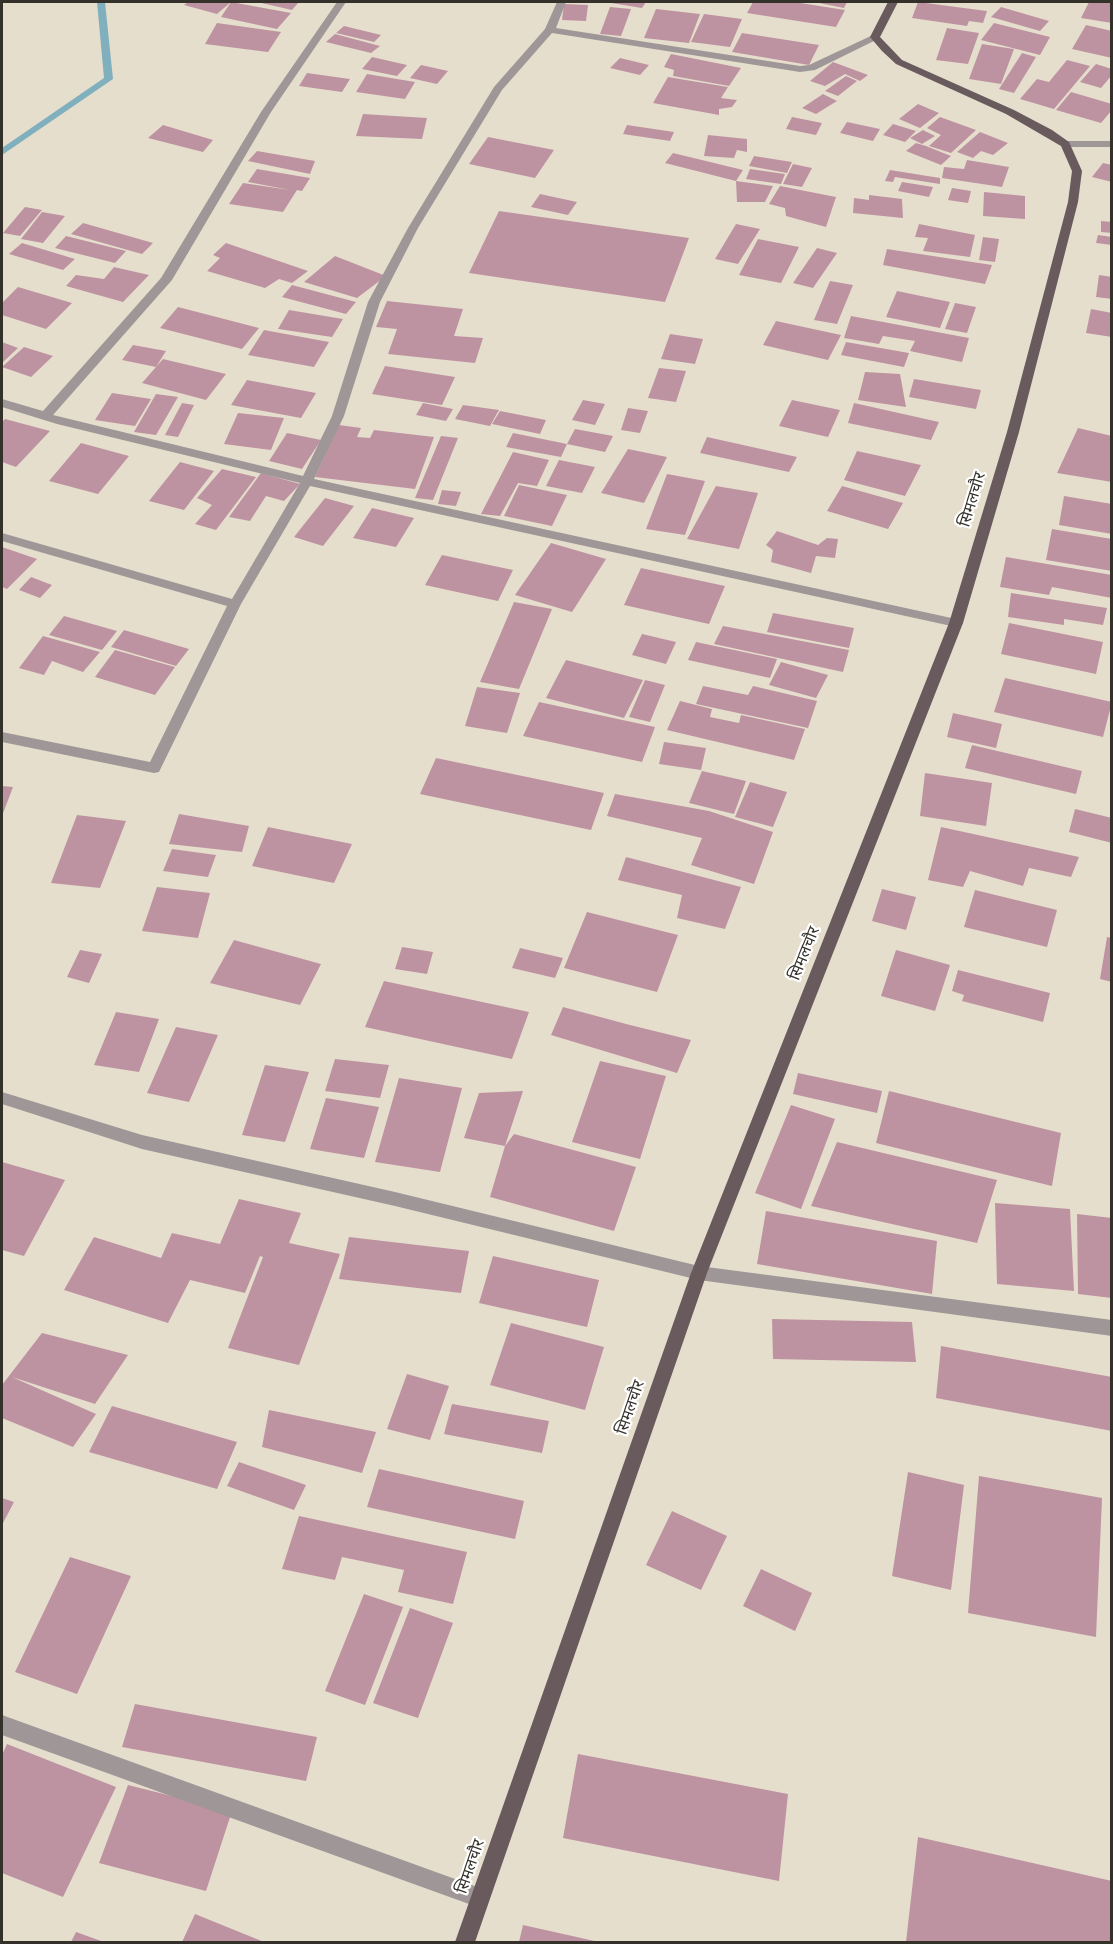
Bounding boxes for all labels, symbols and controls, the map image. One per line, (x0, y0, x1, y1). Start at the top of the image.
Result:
street label: सिमलचौर (957, 470, 991, 530)
street label: सिमलचौर (787, 924, 825, 984)
street label: सिमलचौर (614, 1378, 650, 1438)
street label: सिमलचौर (454, 1837, 490, 1897)

